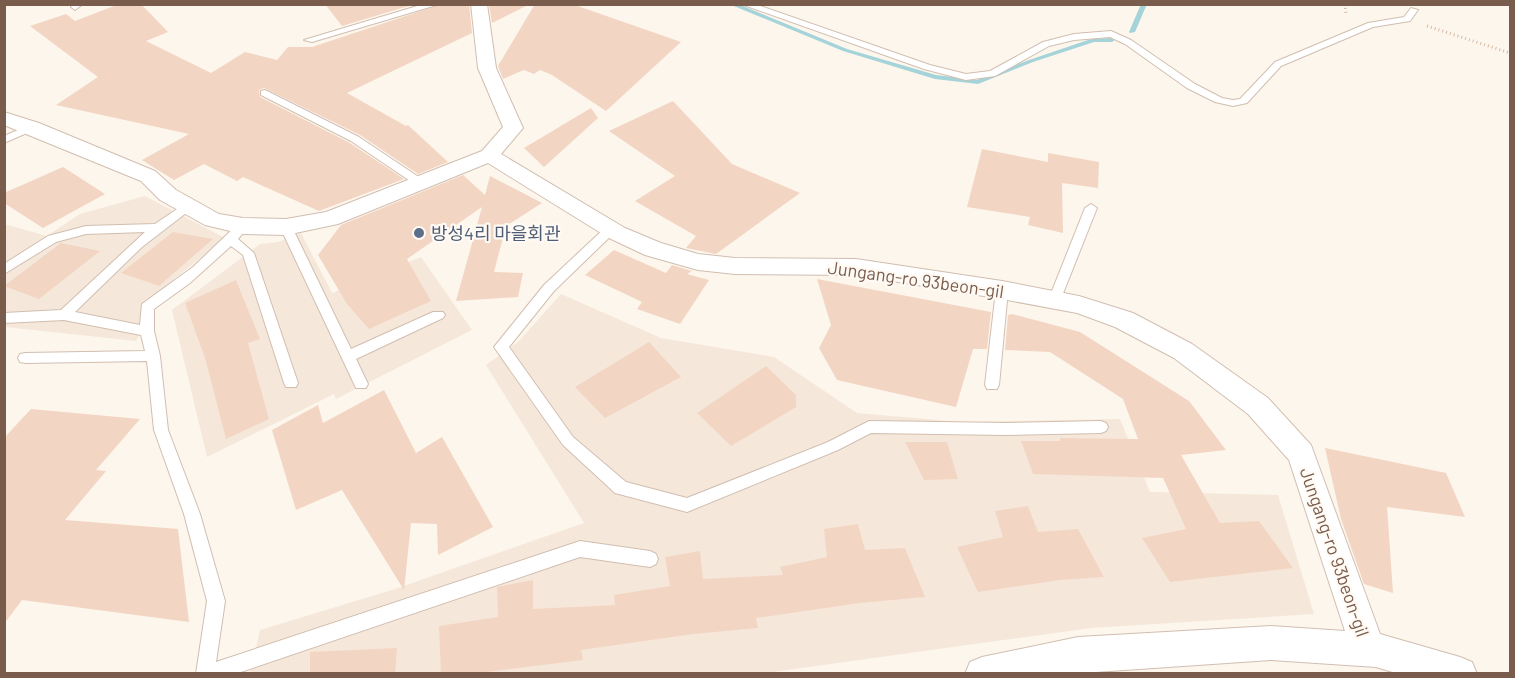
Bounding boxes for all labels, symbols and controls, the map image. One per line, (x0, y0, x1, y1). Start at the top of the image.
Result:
place label: 방성4리 마을회관 (431, 222, 561, 244)
marker: 방성4리 마을회관 (412, 226, 426, 240)
street label: Jungang-ro 93beon-gil (827, 256, 1005, 302)
street label: Jungang-ro 93beon-gil (1296, 464, 1374, 640)

